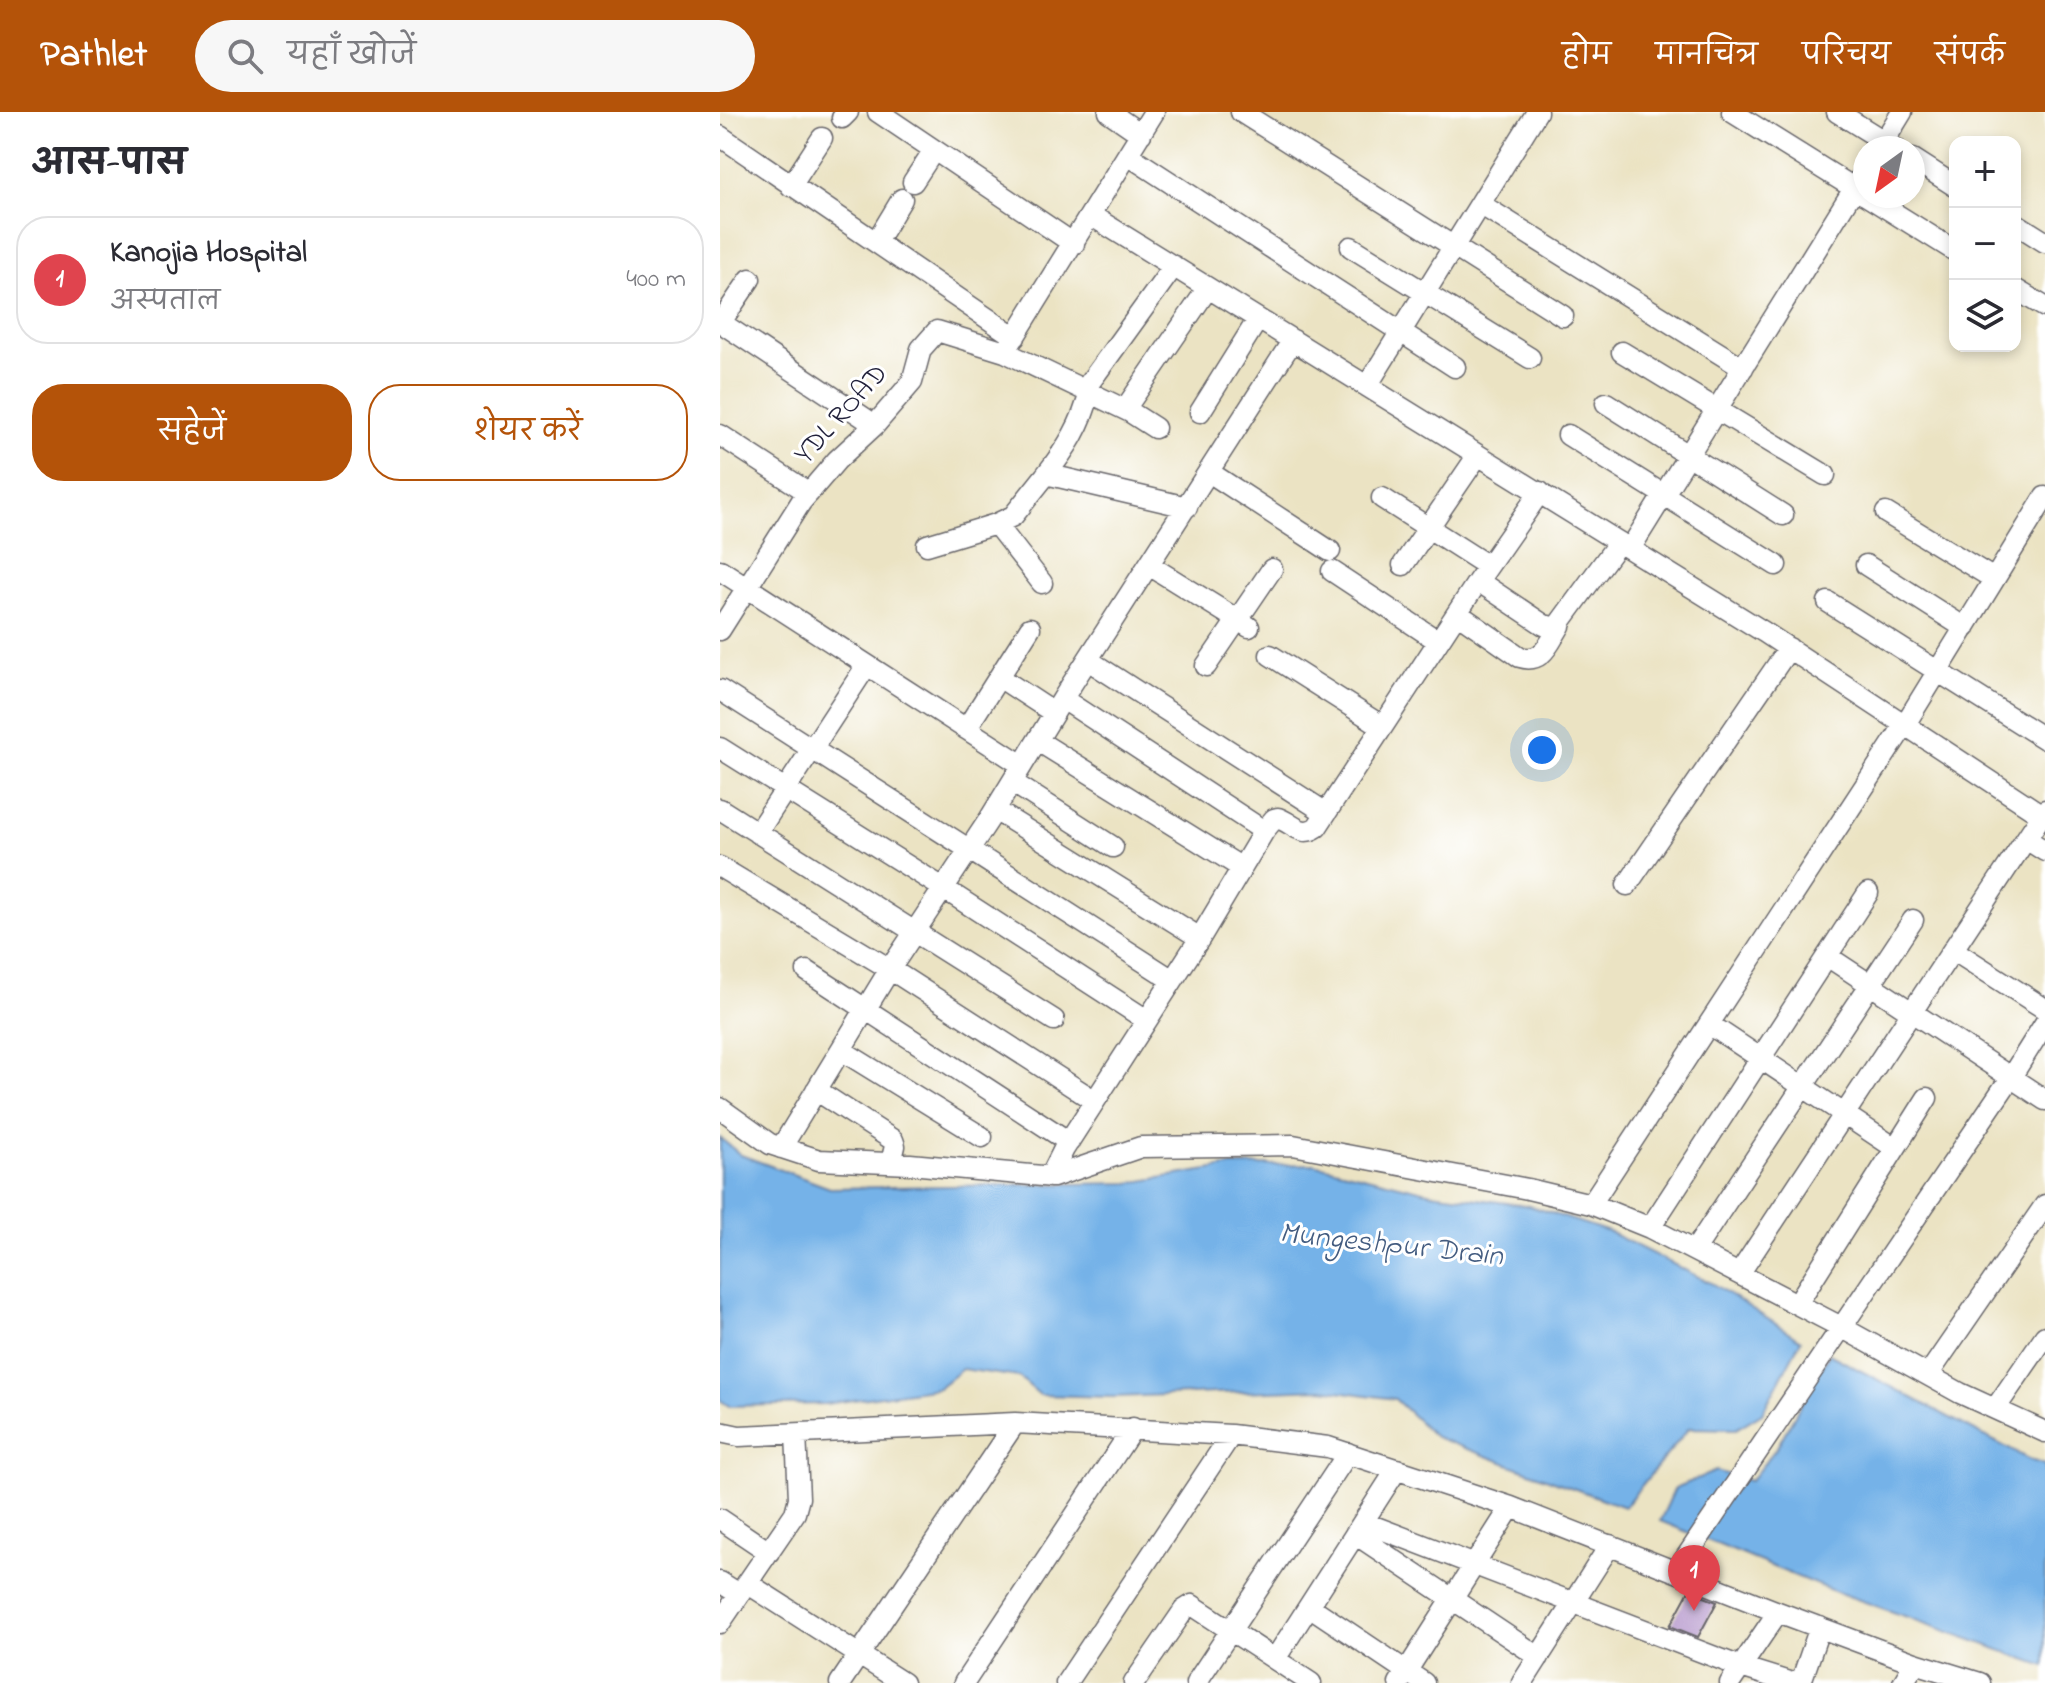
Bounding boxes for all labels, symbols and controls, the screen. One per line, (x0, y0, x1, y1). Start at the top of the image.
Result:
search box (195, 20, 755, 92)
text: Pathlet (40, 28, 147, 84)
icon: search (223, 34, 267, 78)
text: यहाँ खोजें (287, 35, 416, 79)
text: होम (1562, 37, 1611, 78)
text: मानचित्र (1655, 37, 1758, 78)
text: परिचय (1802, 37, 1891, 78)
text: संपर्क (1935, 37, 2005, 78)
north arrow (1853, 136, 1925, 208)
map controls (1949, 136, 2021, 352)
button: + (1949, 136, 2021, 208)
text: आस-पास (32, 140, 186, 190)
button: − (1949, 208, 2021, 280)
text: Kanojia Hospital (110, 232, 307, 276)
text: 1 (56, 261, 64, 299)
text: 400 m (626, 261, 686, 299)
button: layers (1949, 280, 2021, 352)
text: अस्पताल (110, 284, 220, 322)
street label: YDL ROAD (786, 356, 898, 474)
button: सहेजें (32, 384, 352, 481)
button: शेयर करें (368, 384, 688, 481)
your location (1522, 730, 1562, 770)
water label: Mungeshpur Drain (1277, 1212, 1506, 1280)
pin: 1 (1668, 1545, 1720, 1611)

